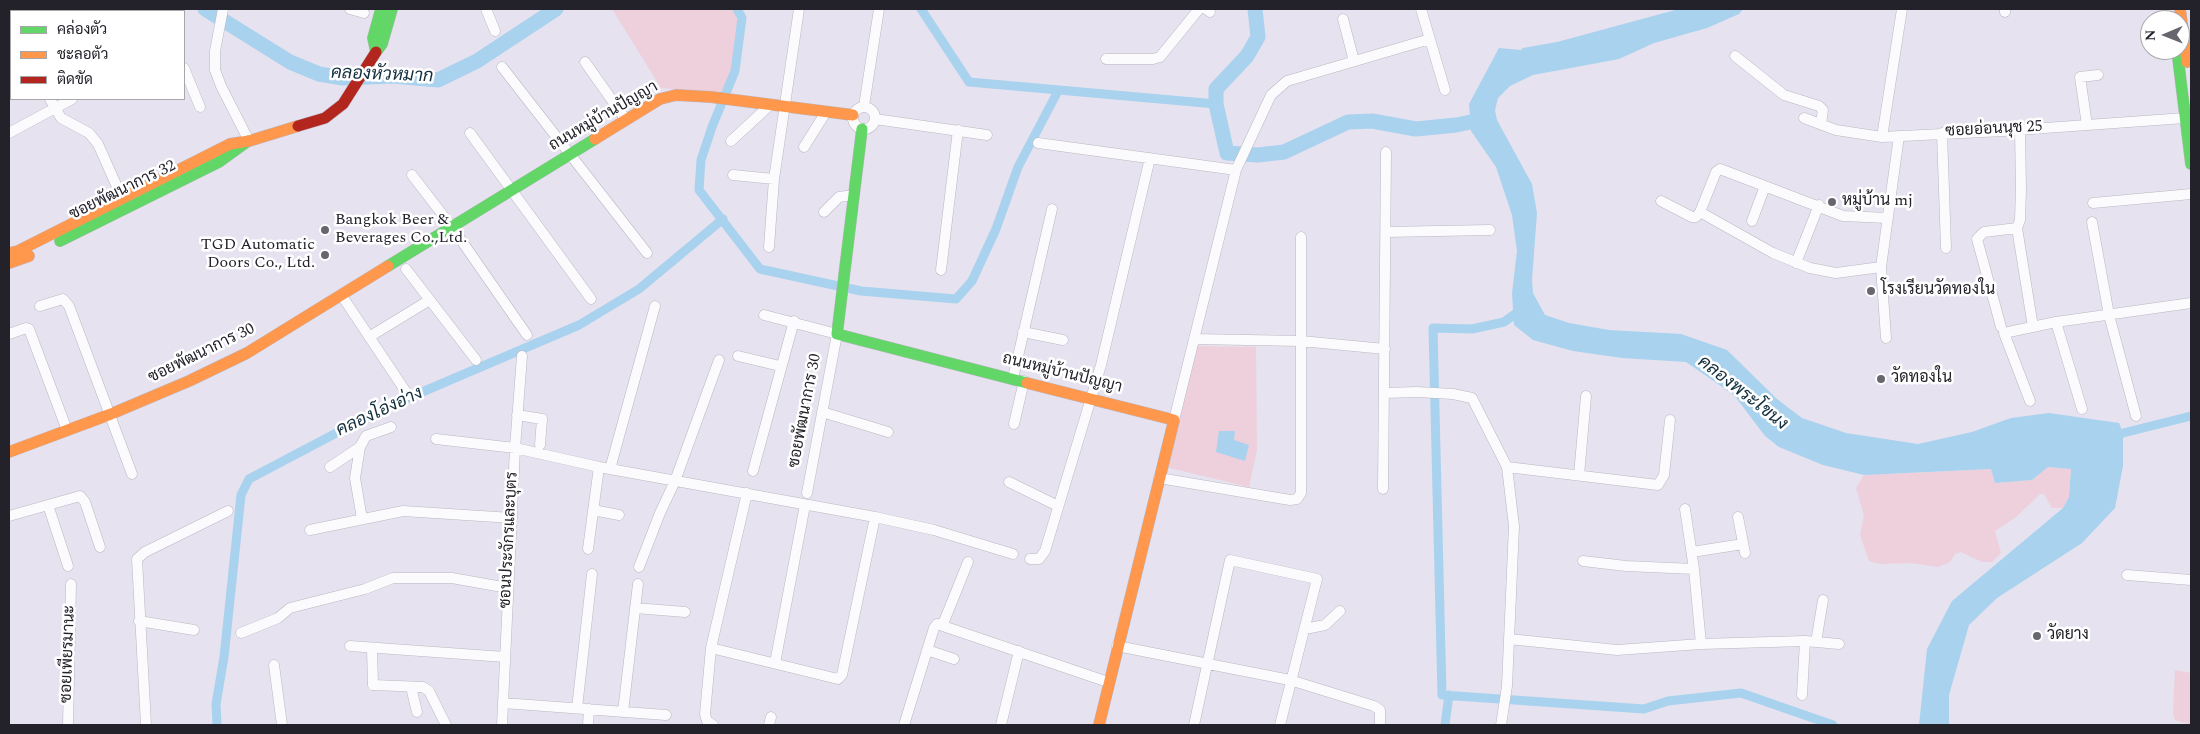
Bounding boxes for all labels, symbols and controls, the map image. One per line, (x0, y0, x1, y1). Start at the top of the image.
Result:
legend (10, 10, 185, 100)
north arrow (2140, 10, 2190, 60)
text: คล่องตัว (57, 18, 107, 41)
text: N (2140, 29, 2161, 41)
text: ชะลอตัว (57, 43, 108, 66)
water label: คลองหัวหมาก (331, 63, 433, 89)
text: ติดขัด (57, 68, 93, 91)
street label: ถนนหมู่บ้านปัญญา (546, 78, 662, 156)
street label: ซอยอ่อนนุช 25 (1945, 118, 2043, 142)
street label: ซอยพัฒนาการ 32 (67, 157, 179, 225)
place label: หมู่บ้าน mj (1842, 192, 1913, 212)
marker: หมู่บ้าน mj (1826, 196, 1838, 208)
place label: Bangkok Beer & Beverages Co.,Ltd. (335, 211, 467, 249)
marker: Bangkok Beer & Beverages Co.,Ltd. (319, 224, 331, 236)
place label: TGD Automatic Doors Co., Ltd. (201, 236, 315, 274)
marker: TGD Automatic Doors Co., Ltd. (319, 249, 331, 261)
place label: โรงเรียนวัดทองใน (1881, 281, 1995, 301)
marker: โรงเรียนวัดทองใน (1865, 285, 1877, 297)
street label: ซอยพัฒนาการ 30 (146, 320, 258, 388)
street label: ถนนหมู่บ้านปัญญา (1000, 350, 1124, 398)
street label: ซอยพัฒนาการ 30 (786, 352, 826, 470)
water label: คลองพระโขนง (1693, 352, 1791, 436)
place label: วัดทองใน (1891, 369, 1952, 389)
marker: วัดทองใน (1875, 373, 1887, 385)
water label: คลองโอ่งอ่าง (333, 384, 427, 442)
street label: ซอนประจักรและบุตร (497, 471, 523, 609)
street label: ซอยเพียรมานะ (58, 605, 80, 703)
place label: วัดยาง (2047, 626, 2089, 646)
marker: วัดยาง (2031, 630, 2043, 642)

